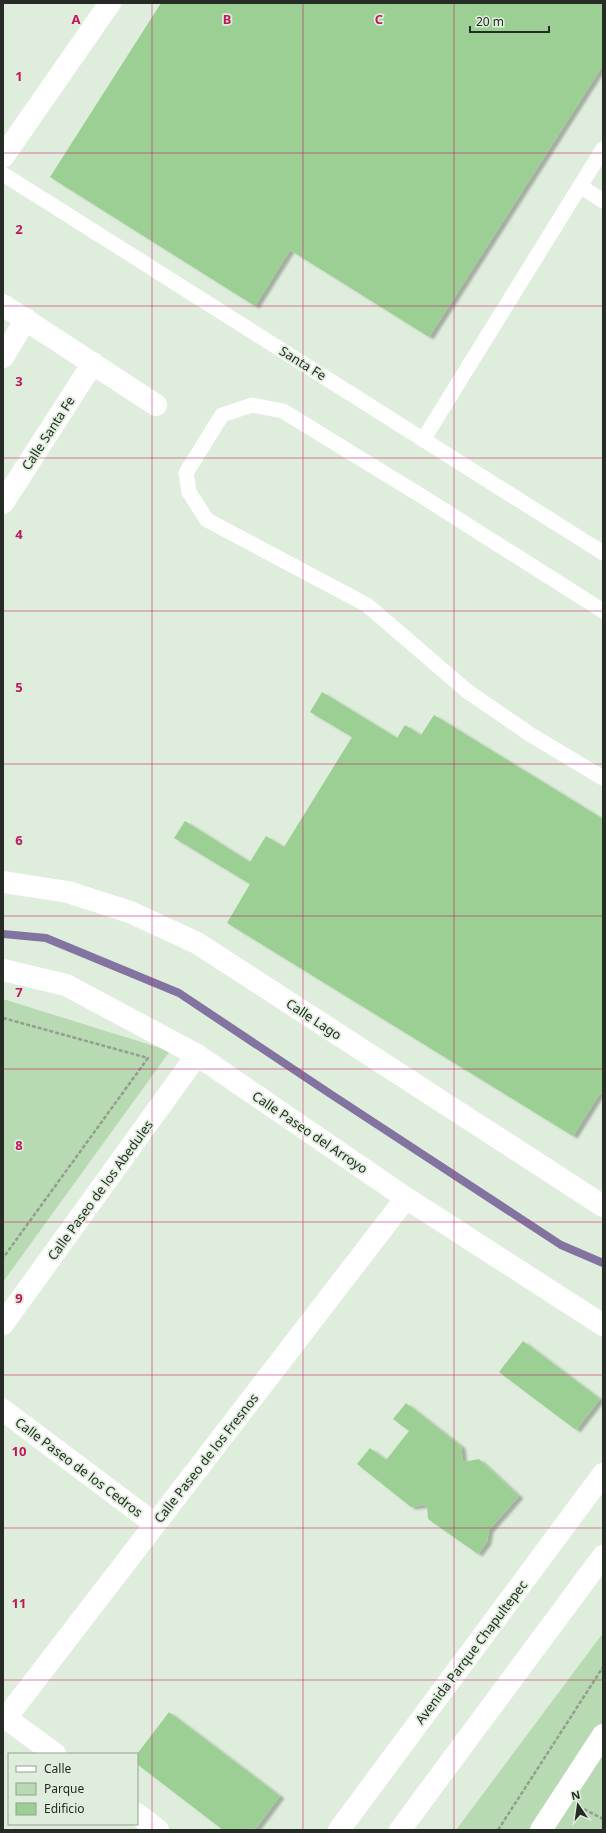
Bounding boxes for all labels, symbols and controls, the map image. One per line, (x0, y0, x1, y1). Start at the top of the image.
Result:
scale bar (470, 8, 549, 34)
text: A (72, 10, 81, 28)
text: B (223, 10, 231, 28)
text: C (375, 10, 383, 28)
text: 20 m (476, 13, 504, 30)
text: 1 (15, 67, 23, 85)
text: 2 (15, 220, 23, 238)
street label: Santa Fe (276, 342, 330, 384)
text: 3 (15, 372, 23, 390)
street label: Calle Santa Fe (17, 393, 79, 473)
text: 4 (15, 525, 23, 543)
text: 5 (15, 678, 23, 696)
text: 6 (15, 831, 23, 849)
text: 7 (15, 983, 23, 1001)
street label: Calle Lago (283, 994, 345, 1044)
street label: Calle Paseo del Arroyo (249, 1087, 371, 1178)
street label: Calle Paseo de los Abedules (43, 1116, 157, 1264)
text: 8 (15, 1136, 23, 1154)
text: 9 (15, 1289, 23, 1307)
street label: Calle Paseo de los Fresnos (150, 1389, 262, 1527)
street label: Calle Paseo de los Cedros (12, 1413, 146, 1521)
text: 10 (12, 1442, 26, 1460)
street label: Avenida Parque Chapultepec (411, 1576, 531, 1728)
text: 11 (12, 1594, 26, 1612)
legend (8, 1753, 138, 1825)
text: Calle (44, 1760, 72, 1777)
text: Parque (44, 1780, 85, 1797)
north arrow (558, 1785, 598, 1825)
text: N (570, 1786, 582, 1803)
text: Edificio (44, 1800, 85, 1817)

